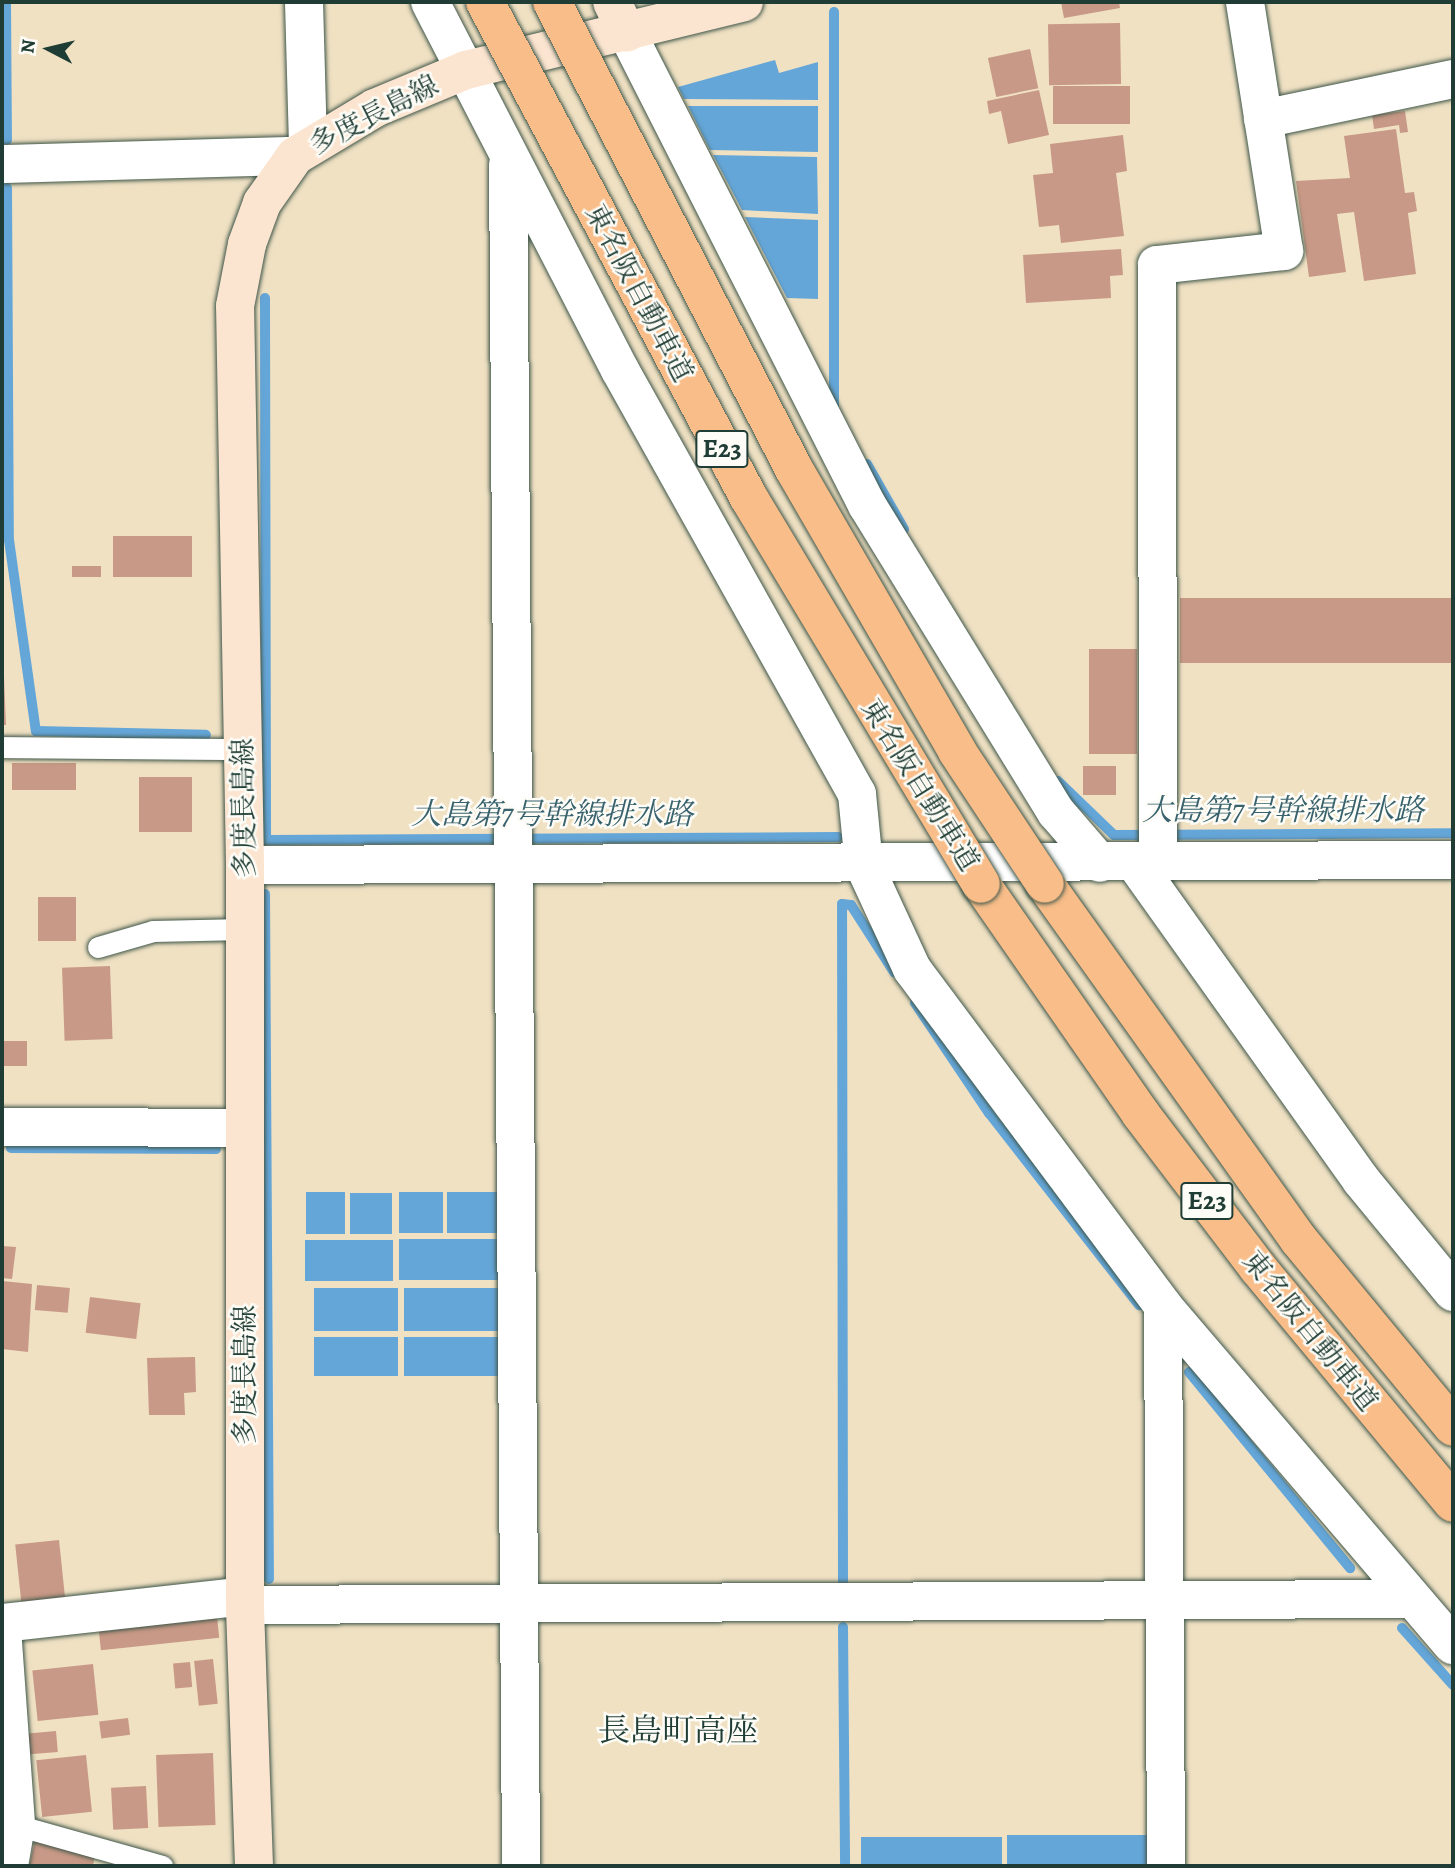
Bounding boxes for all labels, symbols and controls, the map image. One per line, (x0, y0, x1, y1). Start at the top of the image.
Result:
north arrow (14, 14, 84, 84)
text: N (14, 38, 42, 55)
street label: 多度長島線 (304, 68, 444, 162)
street label: 東名阪自動車道 (578, 199, 700, 387)
road number: E23 (694, 426, 750, 471)
street label: 東名阪自動車道 (854, 693, 986, 877)
street label: 多度長島線 (226, 738, 262, 878)
water label: 大島第7号幹線排水路 (1142, 792, 1424, 828)
water label: 大島第7号幹線排水路 (411, 796, 693, 832)
road number: E23 (1179, 1178, 1235, 1224)
street label: 東名阪自動車道 (1235, 1244, 1385, 1418)
street label: 多度長島線 (228, 1305, 262, 1445)
district label: 長島町高座 (598, 1711, 758, 1749)

